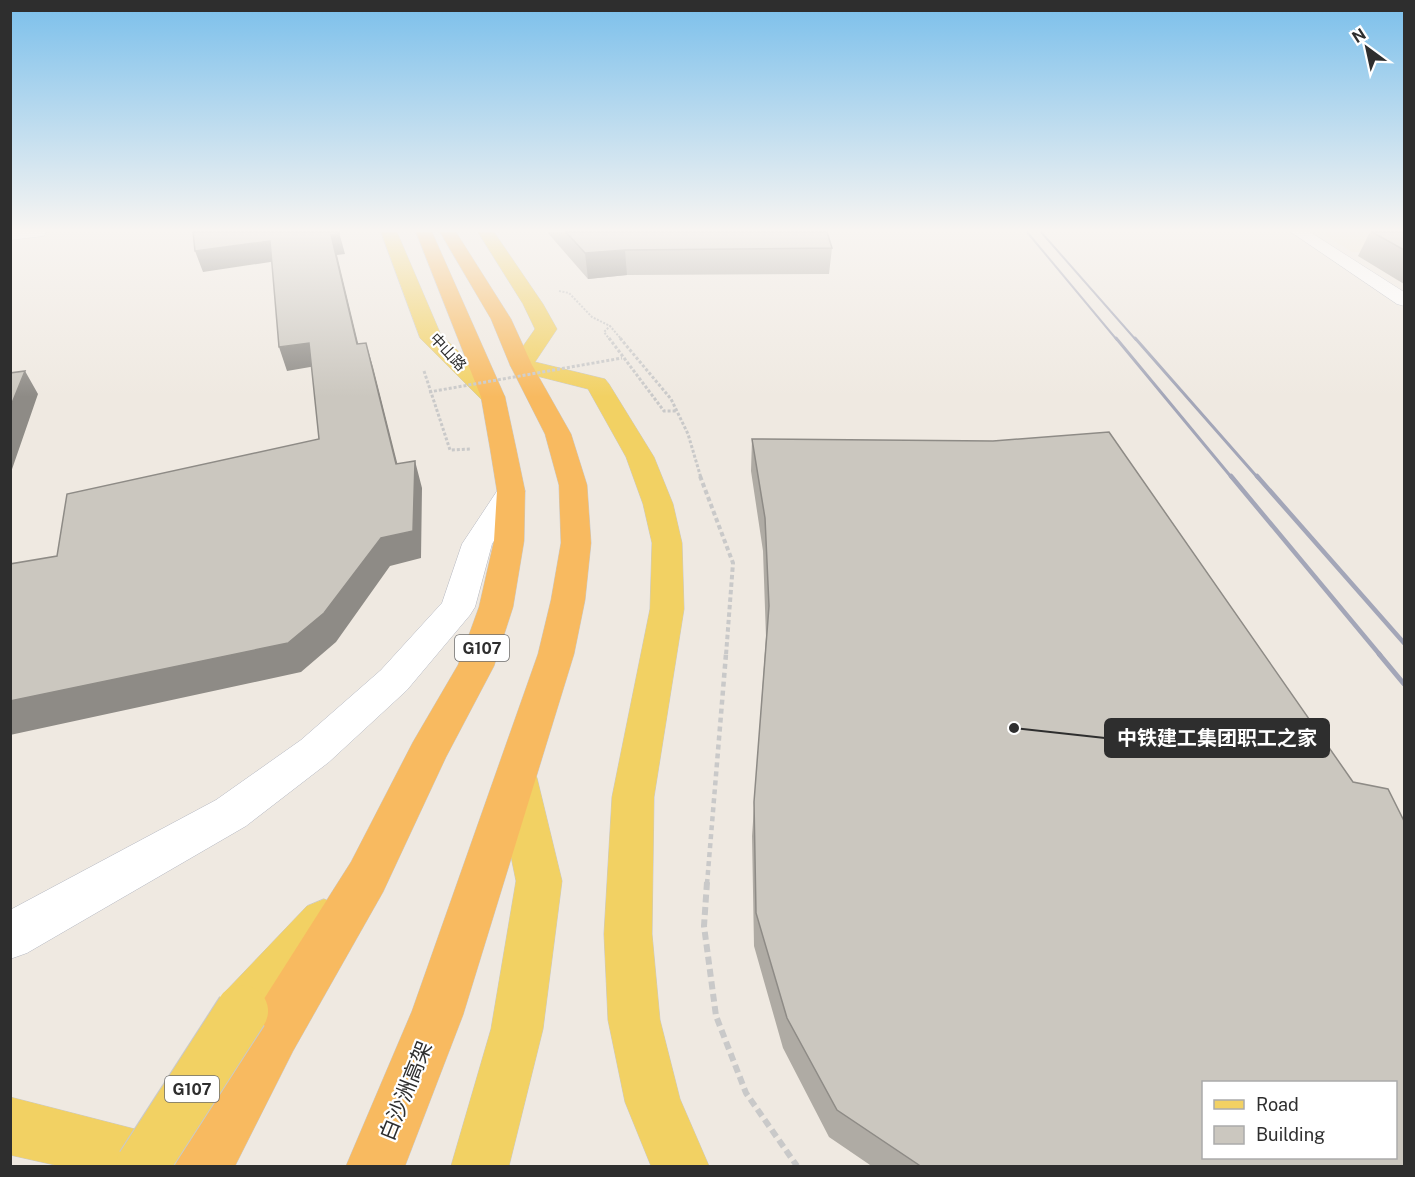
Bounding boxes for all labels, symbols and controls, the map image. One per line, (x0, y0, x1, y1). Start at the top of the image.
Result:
north arrow (1337, 18, 1397, 78)
text: N (1349, 24, 1370, 47)
street label: 中山路 (427, 329, 470, 374)
road number: G107 (455, 635, 509, 661)
callout: 中铁建工集团职工之家 (1105, 719, 1329, 757)
text: 中铁建工集团职工之家 (1117, 726, 1317, 750)
street label: 白沙洲高架 (374, 1037, 437, 1144)
road number: G107 (165, 1076, 219, 1102)
legend (1202, 1081, 1397, 1159)
text: Road (1256, 1094, 1299, 1115)
text: Building (1256, 1124, 1325, 1145)

